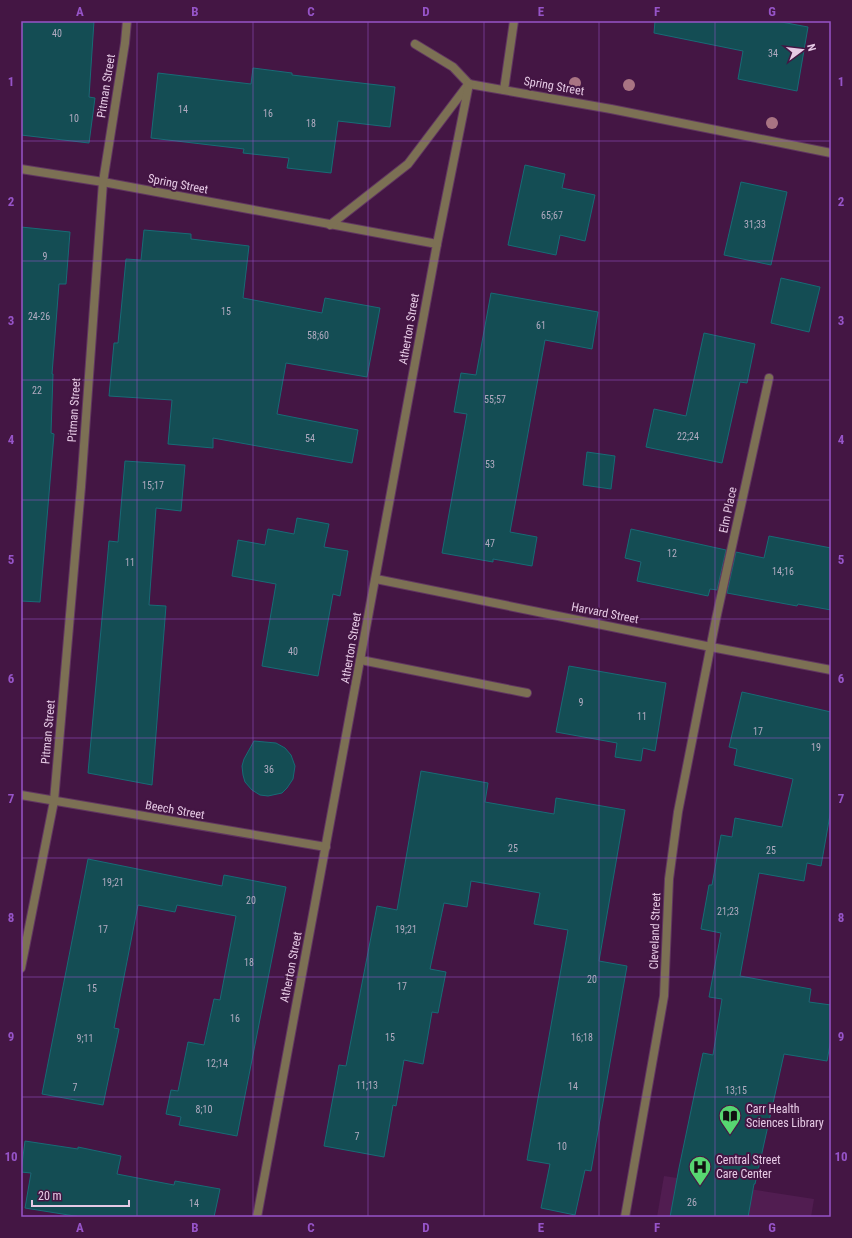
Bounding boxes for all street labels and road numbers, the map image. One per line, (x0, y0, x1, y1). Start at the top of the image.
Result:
street label: Pitman Street (94, 53, 118, 119)
street label: Spring Street (523, 74, 586, 98)
street label: Spring Street (147, 171, 210, 197)
street label: Atherton Street (396, 292, 422, 366)
street label: Pitman Street (65, 377, 83, 443)
street label: Elm Place (716, 485, 740, 534)
street label: Harvard Street (570, 600, 640, 626)
street label: Atherton Street (338, 611, 364, 685)
street label: Pitman Street (38, 699, 58, 765)
street label: Beech Street (144, 798, 206, 822)
street label: Cleveland Street (647, 892, 663, 970)
street label: Atherton Street (277, 930, 305, 1004)

